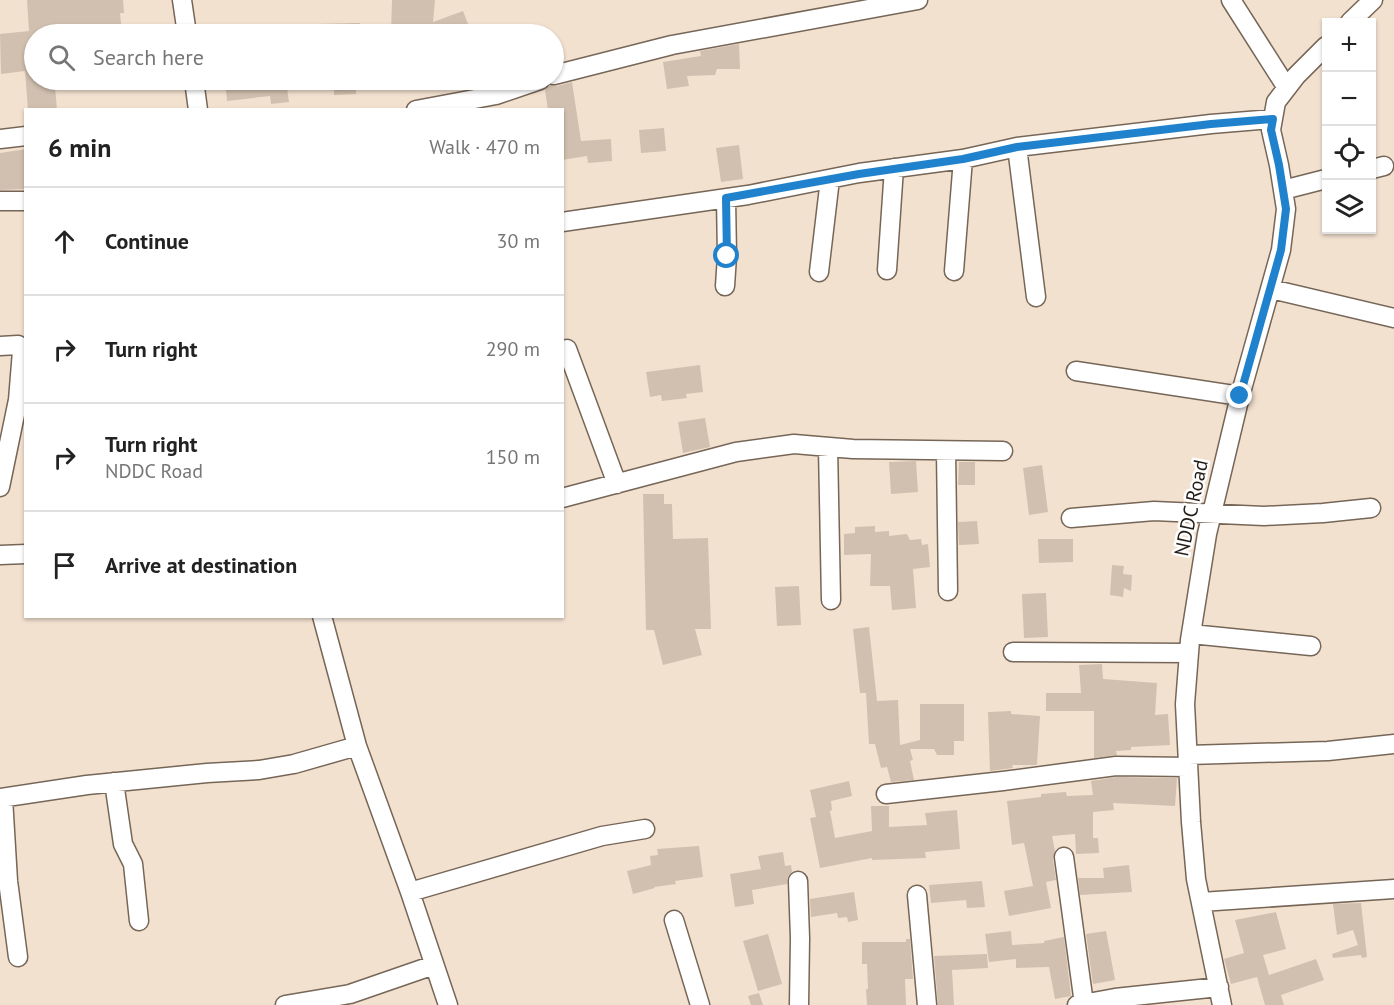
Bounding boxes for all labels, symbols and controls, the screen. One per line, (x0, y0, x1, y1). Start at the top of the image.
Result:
map controls (1322, 18, 1376, 234)
button: + (1322, 18, 1376, 72)
search box (24, 24, 564, 90)
icon: search (45, 41, 78, 74)
text: Search here (93, 43, 204, 71)
button: − (1322, 72, 1376, 126)
button: locate (1322, 126, 1376, 180)
text: 6 min (48, 131, 111, 164)
text: Walk · 470 m (429, 134, 540, 160)
button: layers (1322, 180, 1376, 234)
icon: ahead (48, 225, 81, 258)
text: Continue (105, 227, 189, 255)
text: 30 m (497, 228, 540, 254)
route start (713, 242, 739, 268)
icon: right (48, 333, 81, 366)
text: Turn right (105, 335, 197, 363)
text: 290 m (486, 336, 540, 362)
route end (1226, 382, 1252, 408)
text: Turn right (105, 430, 197, 458)
icon: right (48, 441, 81, 474)
text: 150 m (486, 444, 540, 470)
street label: NDDC Road (1168, 457, 1214, 559)
text: NDDC Road (105, 458, 203, 484)
icon: arrive (48, 549, 81, 582)
text: Arrive at destination (105, 551, 297, 579)

